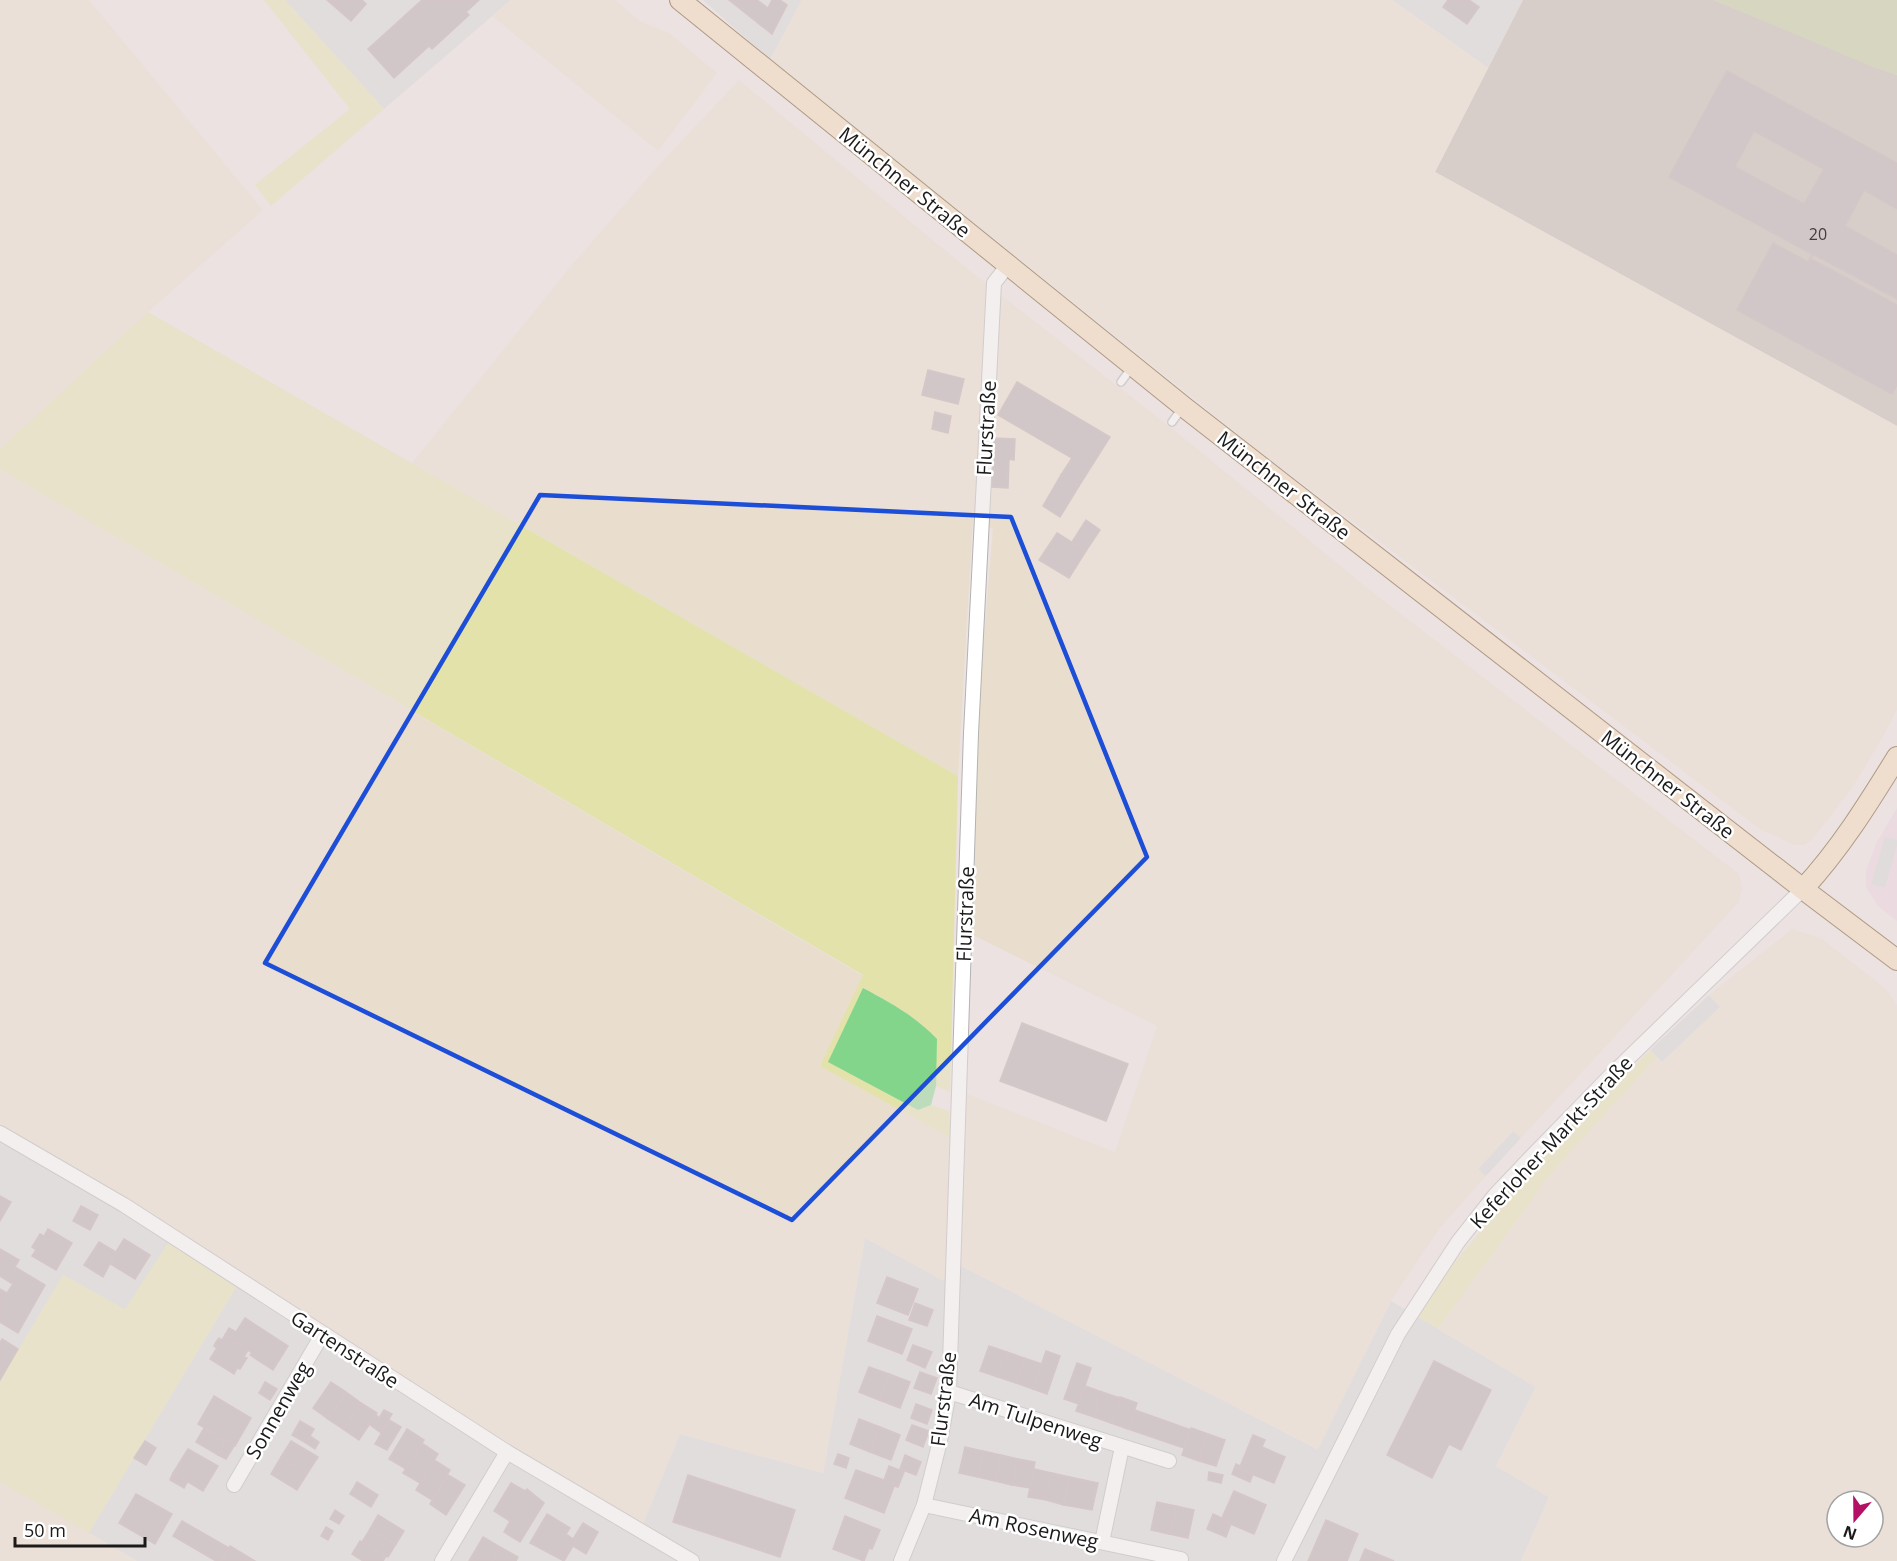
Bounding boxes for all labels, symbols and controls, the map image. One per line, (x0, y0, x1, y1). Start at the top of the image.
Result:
street label: Münchner Straße (833, 120, 977, 244)
house number: 20 (1809, 223, 1827, 245)
street label: Flurstraße (970, 380, 1002, 476)
street label: Münchner Straße (1212, 424, 1356, 546)
street label: Münchner Straße (1596, 723, 1740, 845)
street label: Flurstraße (950, 866, 980, 962)
street label: Keferloher-Markt-Straße (1464, 1050, 1638, 1234)
street label: Gartenstraße (286, 1304, 404, 1394)
street label: Flurstraße (924, 1350, 962, 1448)
street label: Sonnenweg (239, 1356, 317, 1464)
street label: Am Tulpenweg (966, 1386, 1106, 1454)
north arrow (1825, 1489, 1885, 1549)
street label: Am Rosenweg (967, 1501, 1101, 1555)
scale bar (15, 1510, 146, 1548)
text: 50 m (24, 1518, 66, 1542)
text: N (1840, 1521, 1860, 1546)

